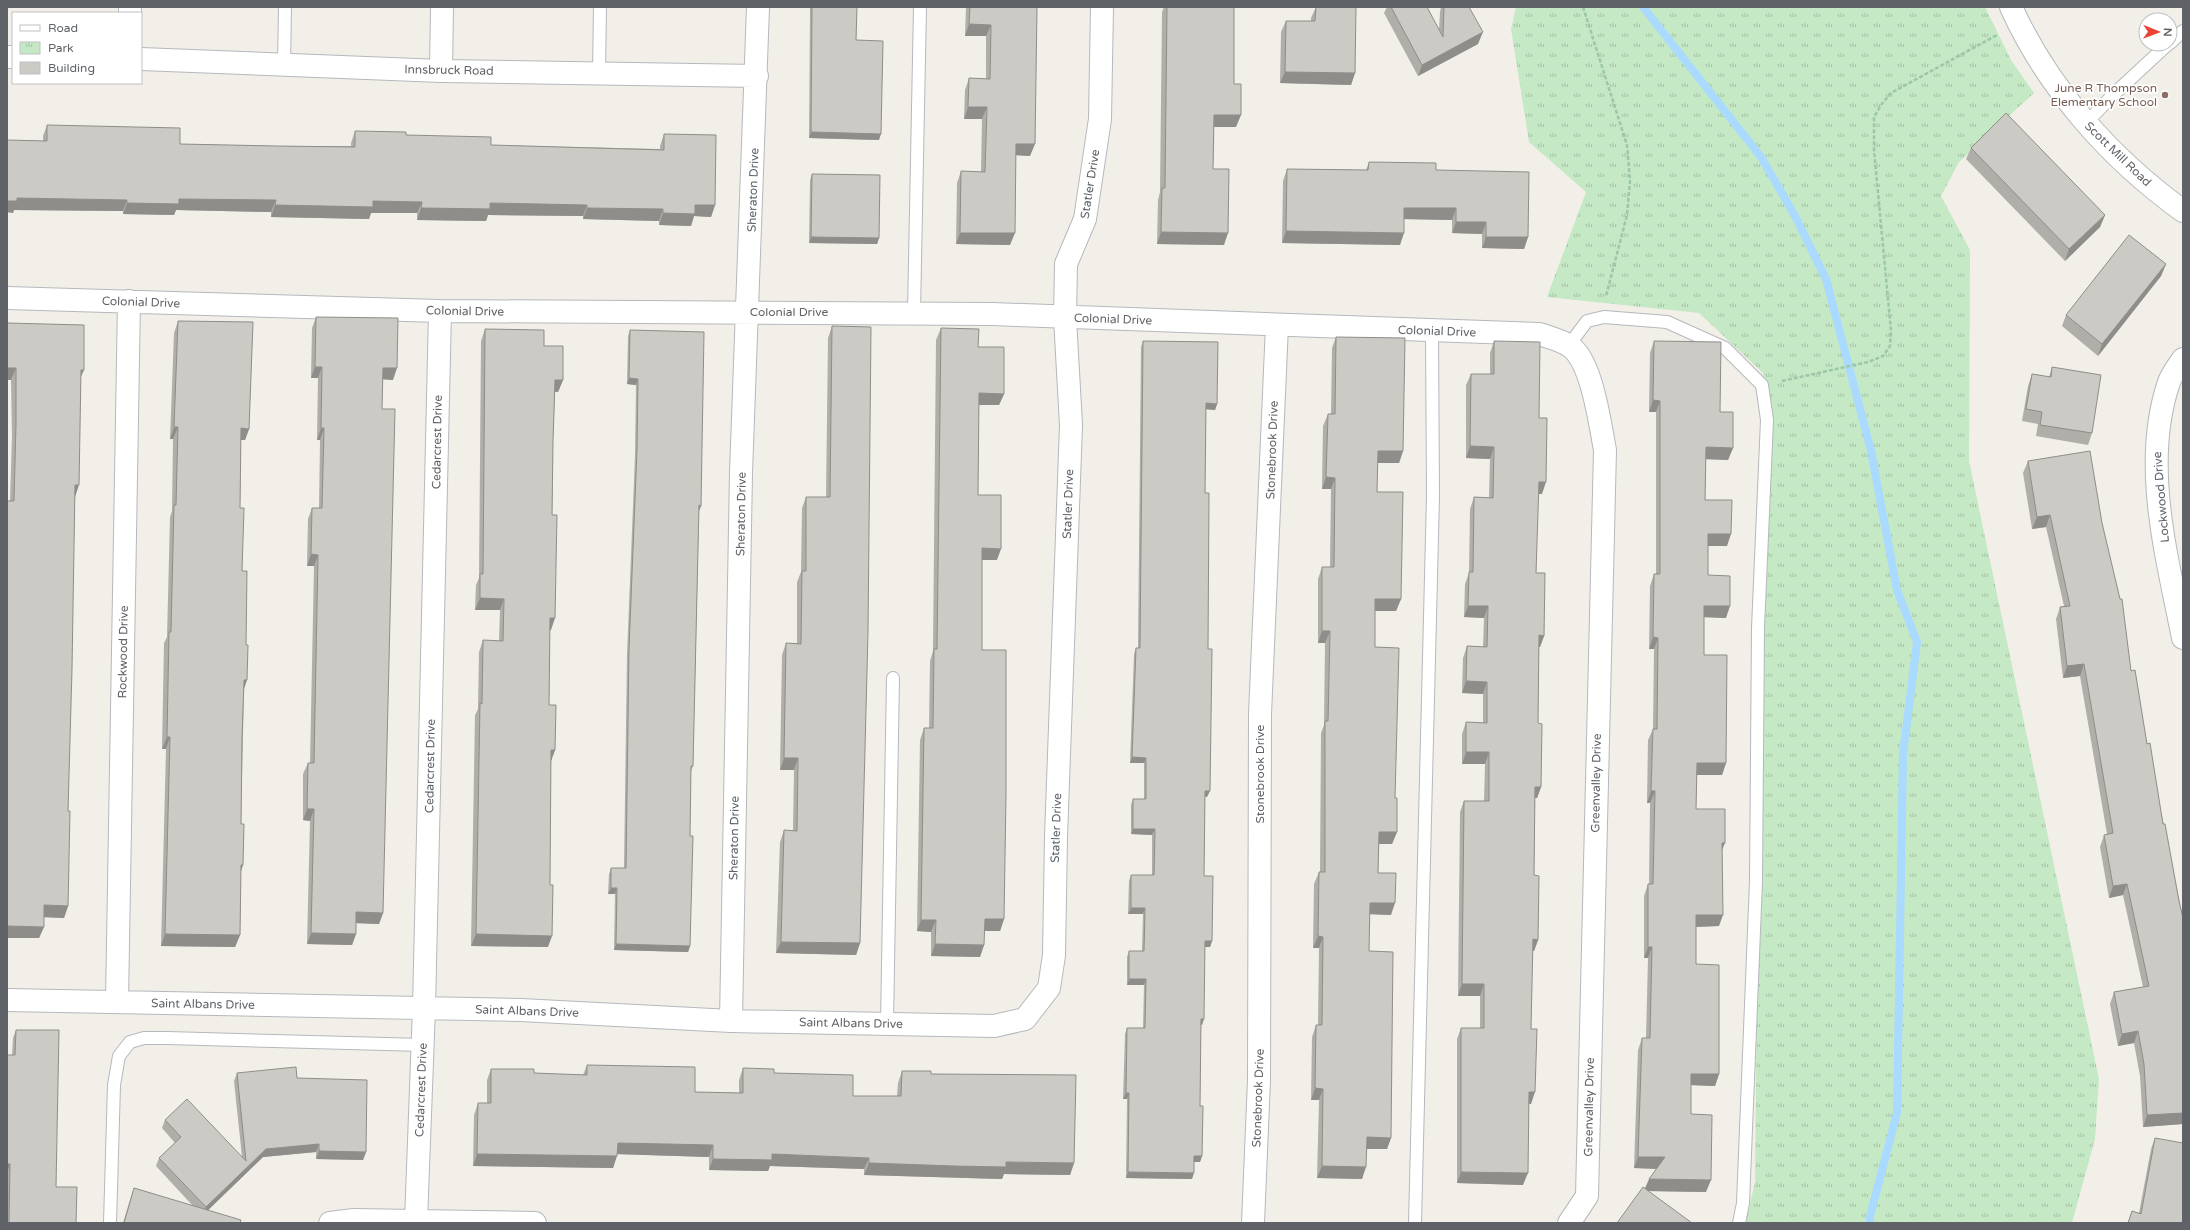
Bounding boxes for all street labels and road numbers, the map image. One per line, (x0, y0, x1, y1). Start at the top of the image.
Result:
street label: Innsbruck Road (404, 62, 494, 78)
street label: Scott Mill Road (2082, 119, 2154, 189)
street label: Sheraton Drive (745, 147, 761, 232)
street label: Statler Drive (1078, 148, 1102, 220)
street label: Colonial Drive (102, 294, 181, 310)
street label: Colonial Drive (426, 303, 505, 319)
street label: Colonial Drive (750, 305, 828, 319)
street label: Colonial Drive (1074, 311, 1153, 327)
street label: Colonial Drive (1398, 323, 1477, 339)
street label: Cedarcrest Drive (429, 395, 445, 489)
street label: Stonebrook Drive (1263, 400, 1281, 500)
street label: Lockwood Drive (2150, 451, 2172, 543)
street label: Statler Drive (1060, 469, 1076, 539)
street label: Sheraton Drive (733, 471, 749, 556)
street label: Rockwood Drive (115, 605, 131, 699)
street label: Cedarcrest Drive (422, 719, 438, 813)
street label: Stonebrook Drive (1253, 724, 1267, 823)
street label: Greenvalley Drive (1588, 733, 1604, 833)
street label: Statler Drive (1048, 793, 1064, 863)
street label: Sheraton Drive (726, 795, 742, 880)
street label: Saint Albans Drive (151, 996, 255, 1012)
street label: Saint Albans Drive (475, 1002, 579, 1020)
street label: Saint Albans Drive (799, 1015, 903, 1031)
street label: Cedarcrest Drive (412, 1042, 430, 1137)
street label: Stonebrook Drive (1249, 1048, 1267, 1148)
street label: Greenvalley Drive (1581, 1057, 1597, 1157)

